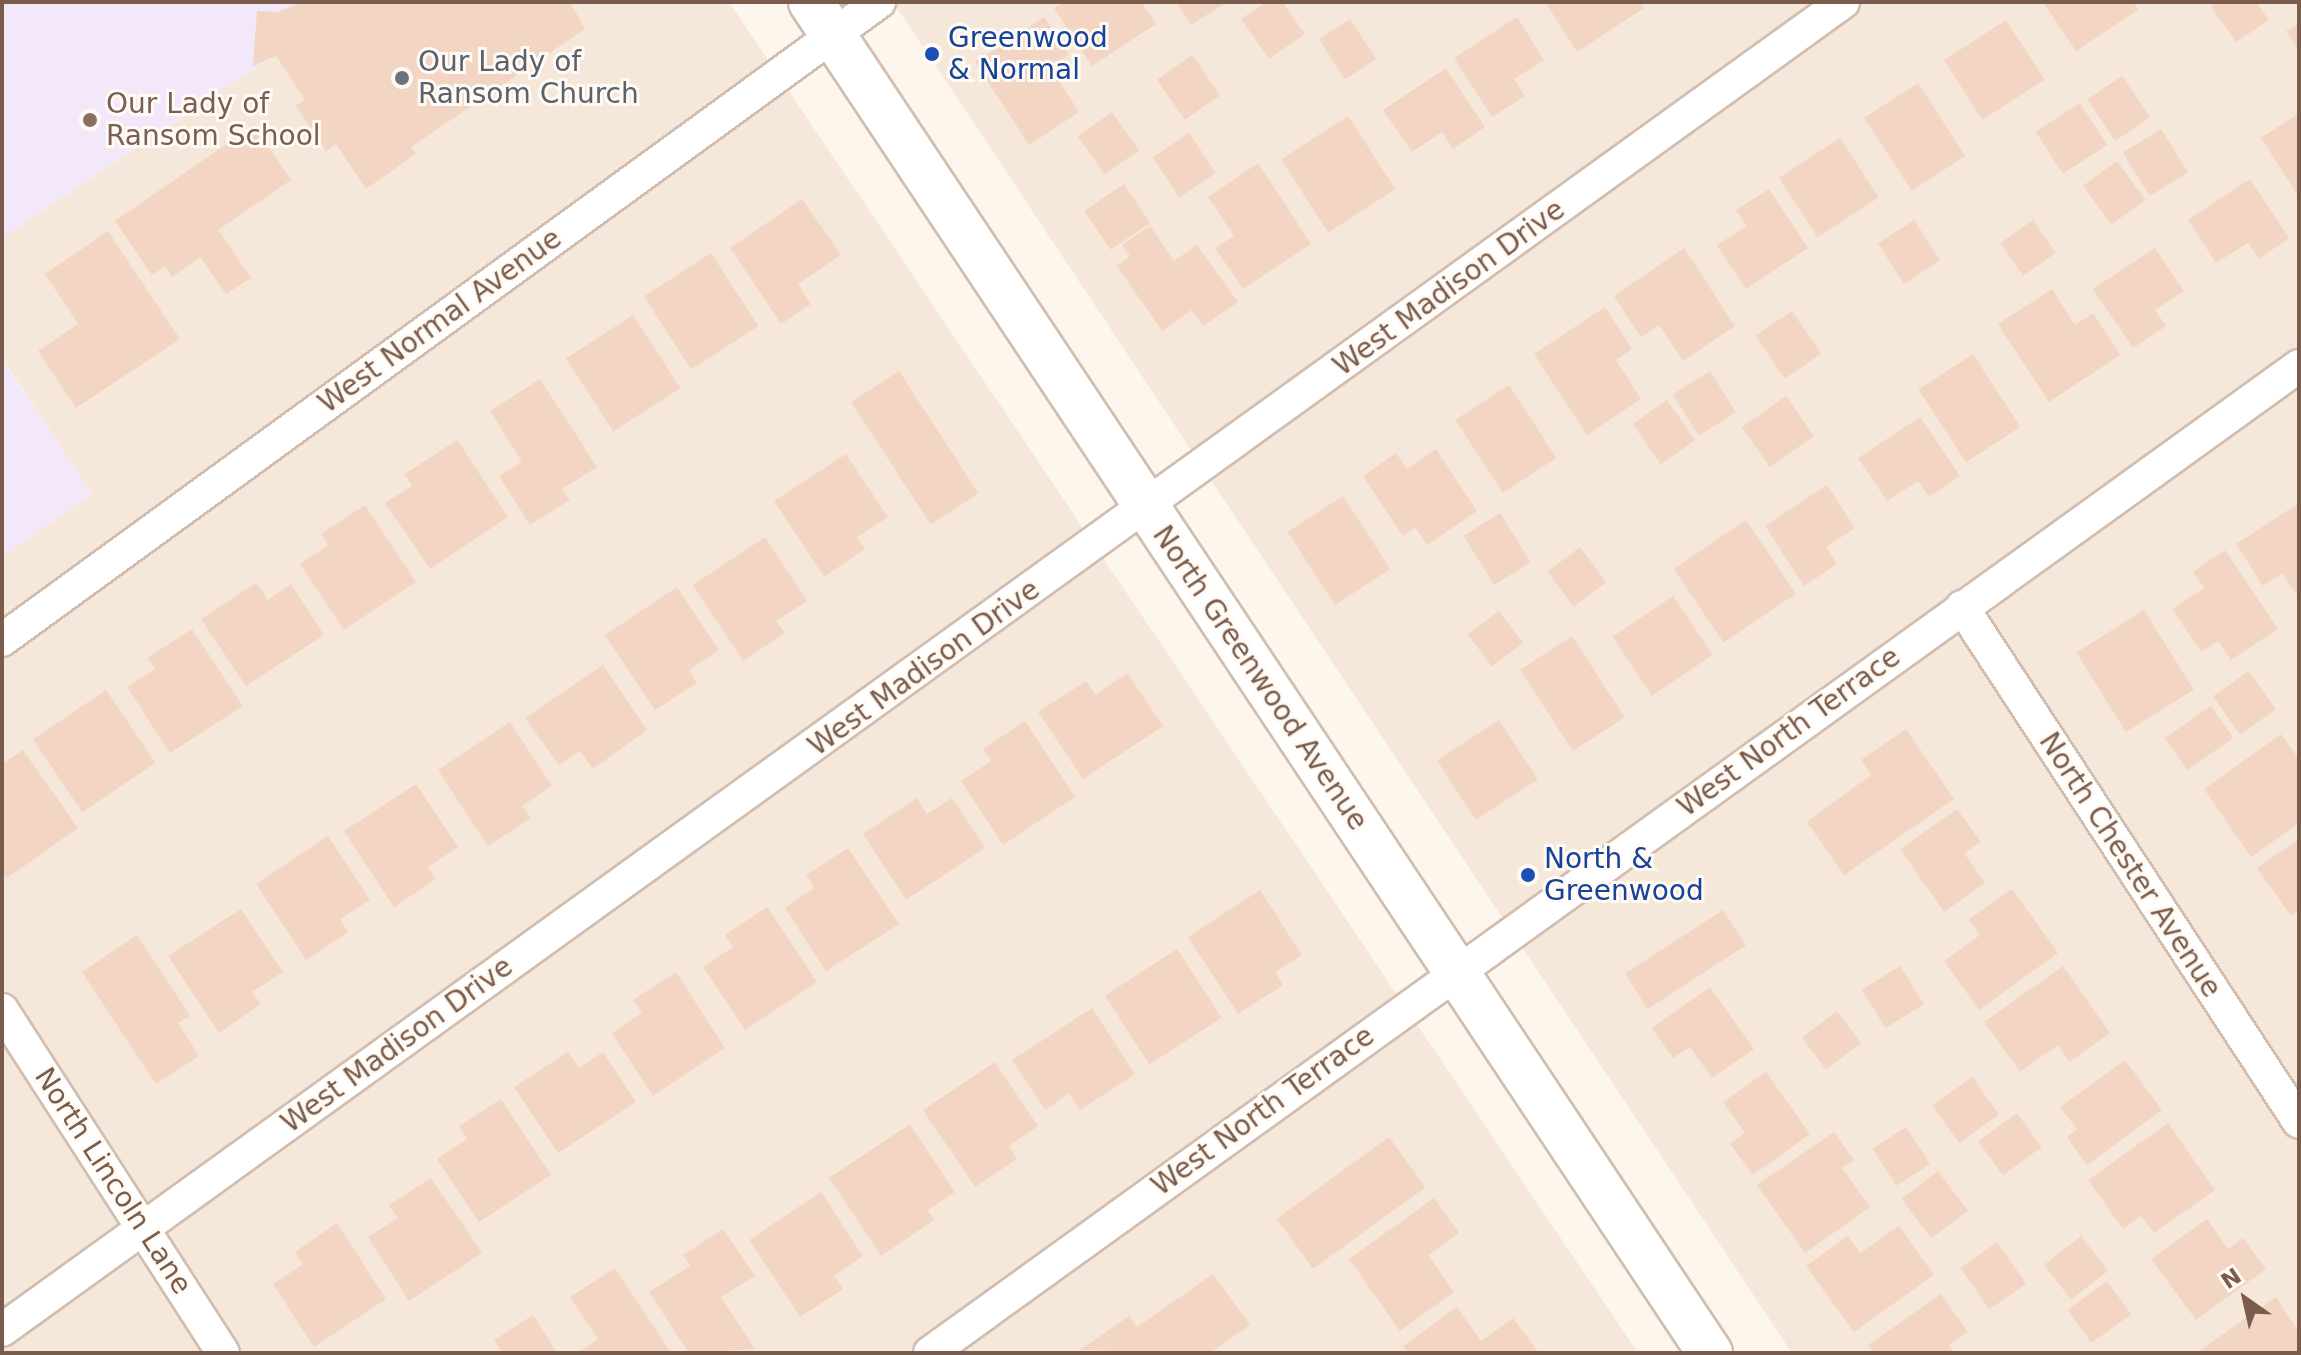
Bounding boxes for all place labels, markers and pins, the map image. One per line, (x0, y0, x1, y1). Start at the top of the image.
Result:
place label: Greenwood & Normal (948, 21, 1108, 87)
place label: Our Lady of Ransom Church (418, 45, 639, 111)
marker: Greenwood & Normal (923, 45, 941, 63)
marker: Our Lady of Ransom Church (393, 69, 411, 87)
place label: Our Lady of Ransom School (106, 87, 321, 153)
marker: Our Lady of Ransom School (81, 111, 99, 129)
place label: North & Greenwood (1544, 842, 1704, 908)
marker: North & Greenwood (1519, 866, 1537, 884)

